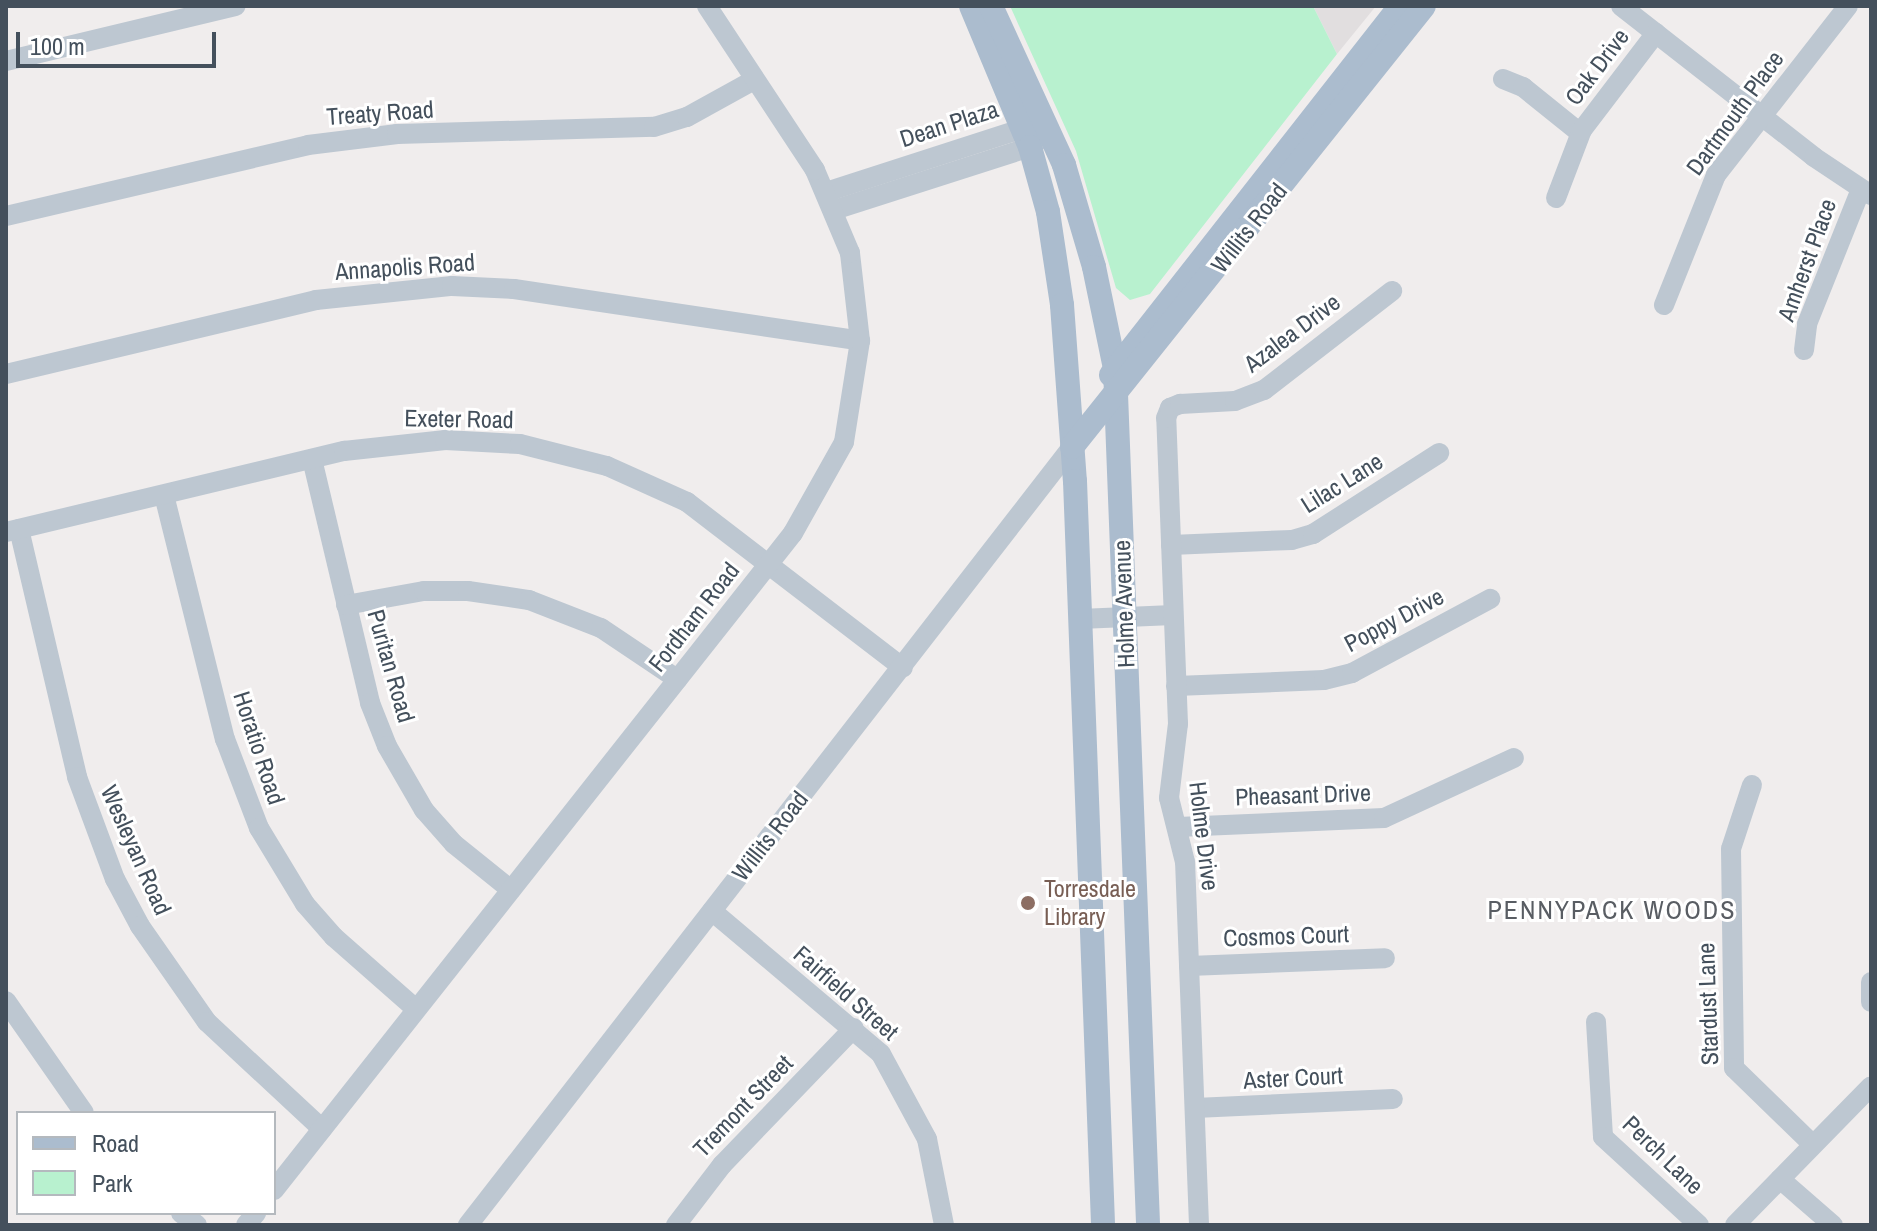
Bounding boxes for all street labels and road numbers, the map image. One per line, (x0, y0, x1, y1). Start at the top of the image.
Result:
street label: Oak Drive (1559, 23, 1635, 111)
street label: Dartmouth Place (1680, 45, 1790, 181)
street label: Treaty Road (325, 95, 435, 131)
street label: Dean Plaza (896, 95, 1002, 153)
street label: Willits Road (1205, 177, 1293, 279)
street label: Amherst Place (1772, 195, 1842, 325)
street label: Annapolis Road (334, 248, 476, 286)
street label: Azalea Drive (1238, 288, 1346, 378)
street label: Exeter Road (404, 404, 514, 434)
street label: Lilac Lane (1296, 447, 1388, 519)
street label: Holme Avenue (1107, 539, 1141, 669)
street label: Fordham Road (643, 557, 745, 677)
street label: Poppy Drive (1339, 582, 1449, 658)
street label: Puritan Road (361, 606, 421, 726)
street label: Horatio Road (227, 688, 291, 808)
street label: Pheasant Drive (1235, 778, 1371, 812)
street label: Holme Drive (1183, 780, 1225, 892)
street label: Wesleyan Road (95, 781, 177, 919)
street label: Willits Road (726, 785, 814, 887)
street label: Cosmos Court (1223, 919, 1349, 953)
street label: Fairfield Street (788, 940, 904, 1046)
street label: Stardust Lane (1691, 942, 1725, 1066)
street label: Tremont Street (687, 1049, 799, 1163)
street label: Aster Court (1243, 1061, 1343, 1095)
street label: Perch Lane (1617, 1110, 1709, 1200)

